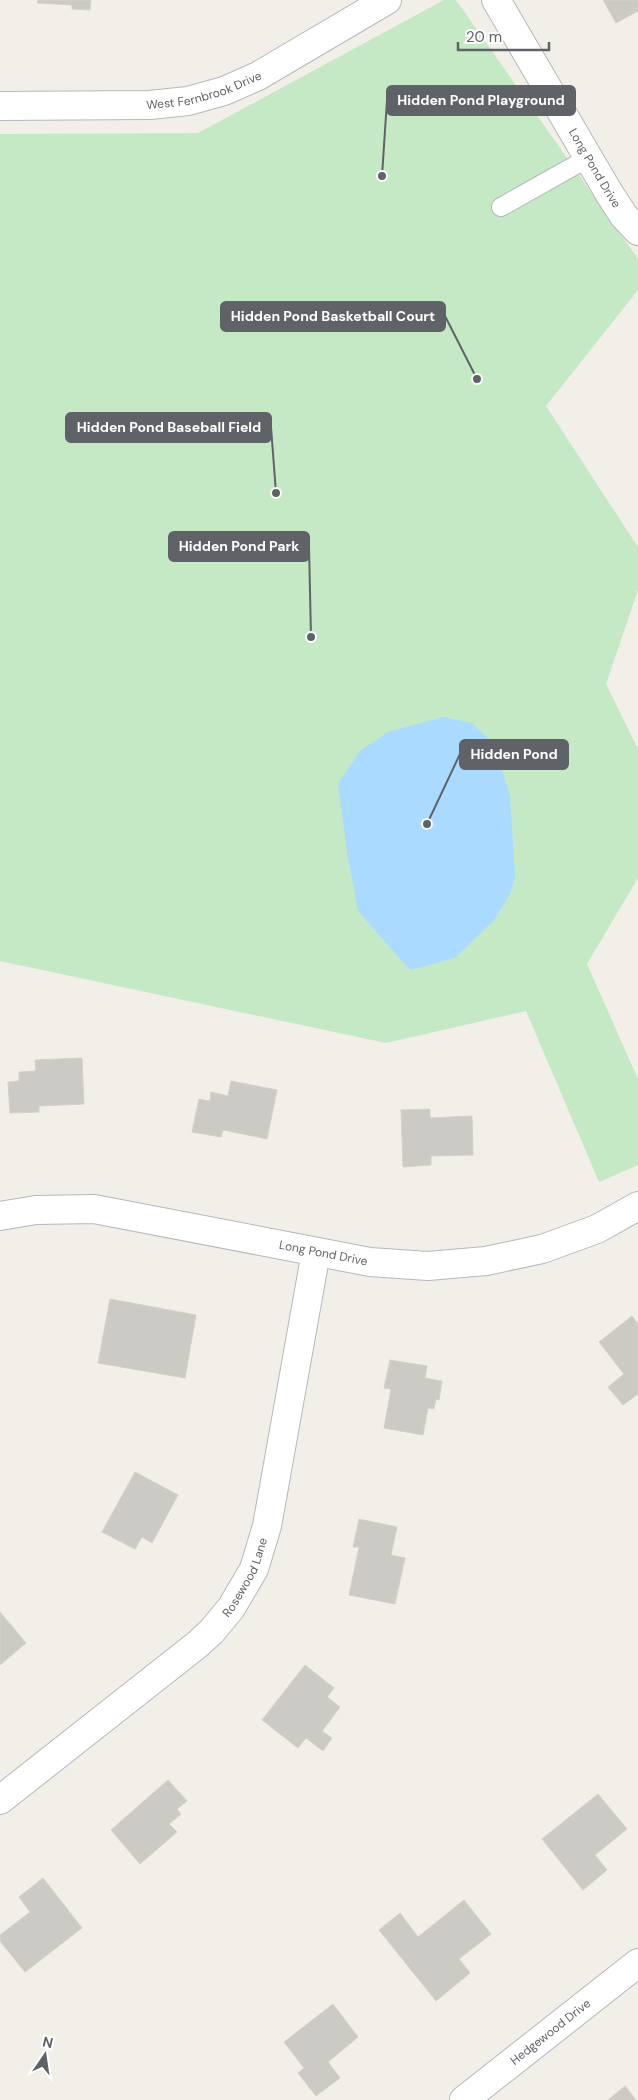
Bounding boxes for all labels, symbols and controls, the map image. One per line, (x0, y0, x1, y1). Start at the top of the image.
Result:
scale bar (458, 20, 549, 52)
text: 20 m (466, 27, 502, 47)
street label: West Fernbrook Drive (145, 67, 264, 113)
callout: Hidden Pond Playground (387, 86, 575, 115)
text: Hidden Pond Playground (397, 91, 565, 109)
street label: Long Pond Drive (565, 125, 625, 211)
callout: Hidden Pond Basketball Court (221, 302, 445, 331)
text: Hidden Pond Basketball Court (231, 307, 435, 325)
callout: Hidden Pond Baseball Field (66, 413, 271, 442)
text: Hidden Pond Baseball Field (77, 418, 261, 436)
callout: Hidden Pond Park (169, 532, 309, 561)
text: Hidden Pond Park (179, 537, 299, 555)
callout: Hidden Pond (460, 740, 568, 769)
text: Hidden Pond (470, 745, 558, 763)
street label: Long Pond Drive (278, 1237, 369, 1269)
street label: Rosewood Lane (219, 1536, 271, 1620)
street label: Hedgewood Drive (507, 1995, 594, 2069)
north arrow (20, 2030, 70, 2080)
text: N (41, 2032, 55, 2052)

